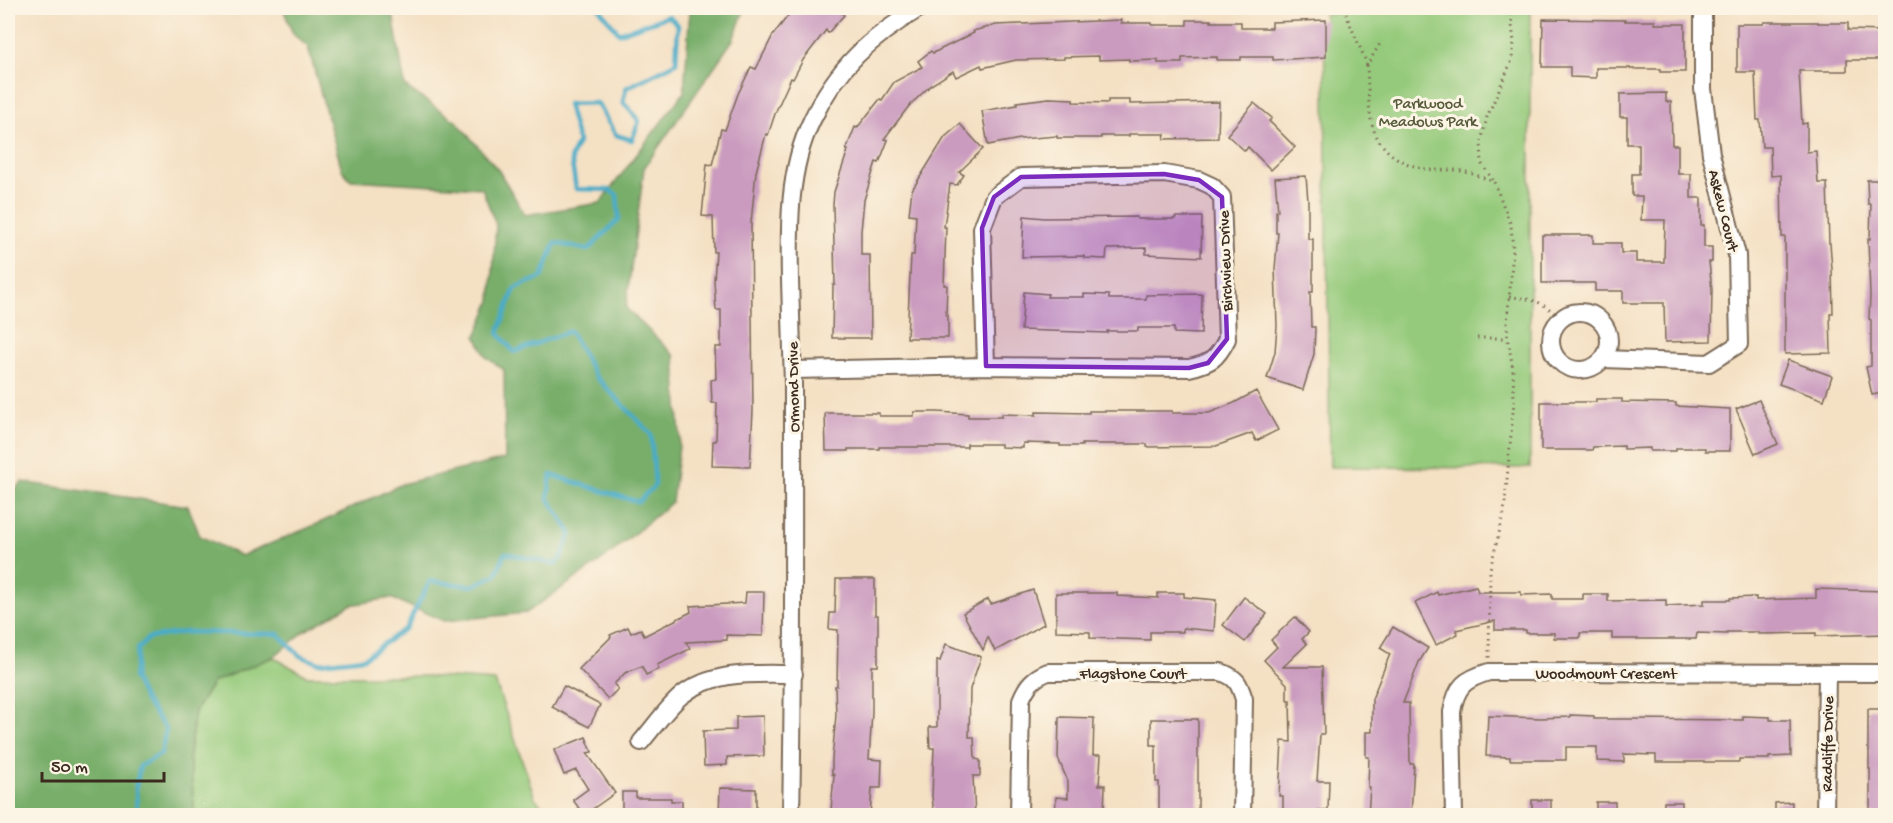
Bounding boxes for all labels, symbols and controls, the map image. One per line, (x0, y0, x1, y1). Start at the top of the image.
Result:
park label: Parkwood Meadows Park (1379, 96, 1479, 133)
street label: Askew Court (1702, 168, 1741, 255)
street label: Birchview Drive (1216, 209, 1239, 313)
street label: Ormond Drive (785, 341, 806, 432)
street label: Flagstone Court (1079, 666, 1188, 685)
street label: Woodmount Crescent (1536, 666, 1678, 685)
street label: Radcliffe Drive (1819, 695, 1840, 792)
scale bar (42, 745, 164, 783)
text: 50 m (51, 758, 88, 779)

